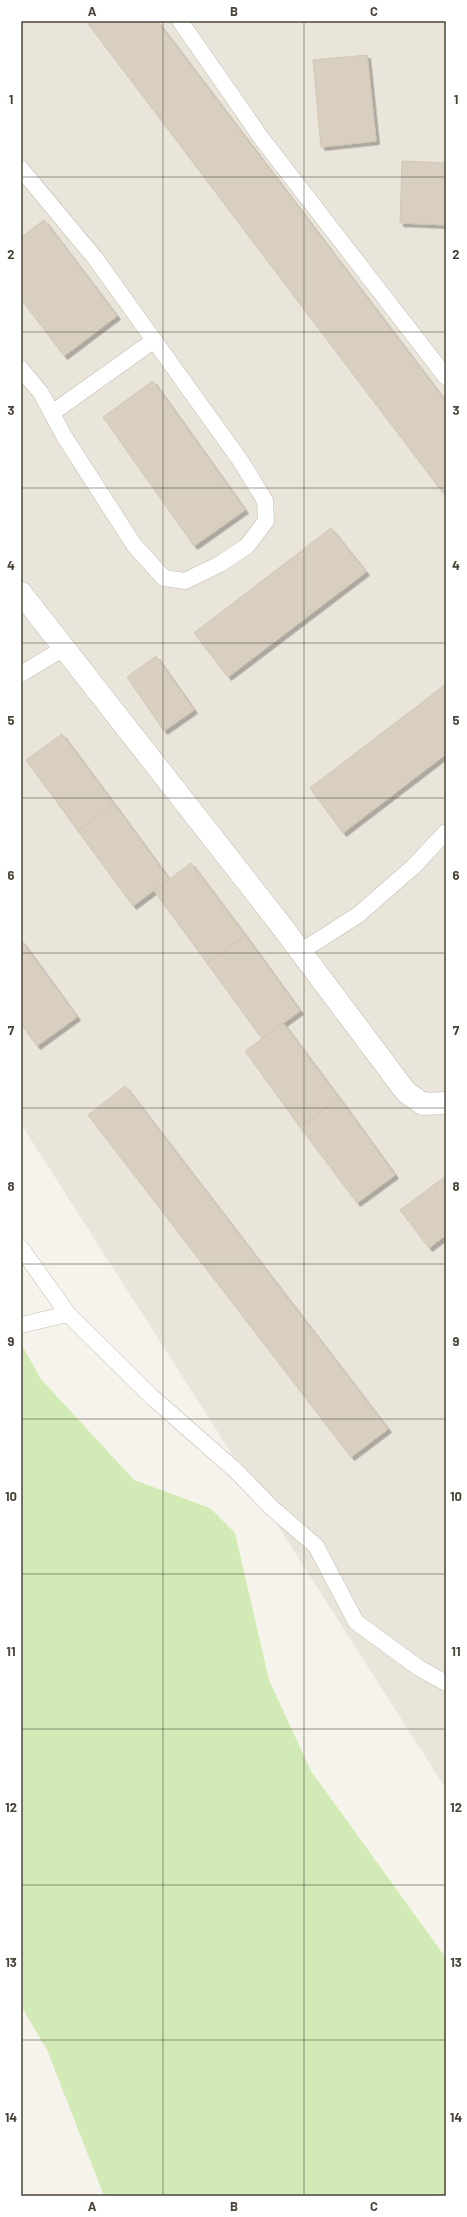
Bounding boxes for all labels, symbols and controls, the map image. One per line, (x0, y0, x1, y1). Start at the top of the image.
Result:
text: A (88, 3, 97, 19)
text: B (230, 3, 238, 19)
text: C (370, 3, 378, 19)
text: 1 (9, 91, 13, 107)
text: 1 (454, 91, 458, 107)
text: 2 (7, 246, 15, 262)
text: 2 (452, 246, 460, 262)
text: 3 (7, 402, 15, 418)
text: 3 (452, 402, 460, 418)
text: 4 (7, 557, 15, 573)
text: 4 (452, 557, 460, 573)
text: 5 (7, 712, 15, 728)
text: 5 (452, 712, 460, 728)
text: 6 (8, 867, 15, 883)
text: 6 (453, 867, 460, 883)
text: 7 (8, 1022, 15, 1038)
text: 7 (453, 1022, 460, 1038)
text: 8 (7, 1178, 15, 1194)
text: 8 (452, 1178, 460, 1194)
text: 9 (8, 1333, 15, 1349)
text: 9 (453, 1333, 460, 1349)
text: 10 (5, 1488, 17, 1504)
text: 10 (450, 1488, 462, 1504)
text: 11 (6, 1643, 16, 1659)
text: 11 (451, 1643, 461, 1659)
text: 12 (5, 1799, 17, 1815)
text: 12 (450, 1799, 462, 1815)
text: 13 (5, 1954, 17, 1970)
text: 13 (450, 1954, 462, 1970)
text: 14 (5, 2109, 17, 2125)
text: 14 (450, 2109, 462, 2125)
text: A (88, 2198, 97, 2214)
text: B (230, 2198, 238, 2214)
text: C (370, 2198, 378, 2214)

